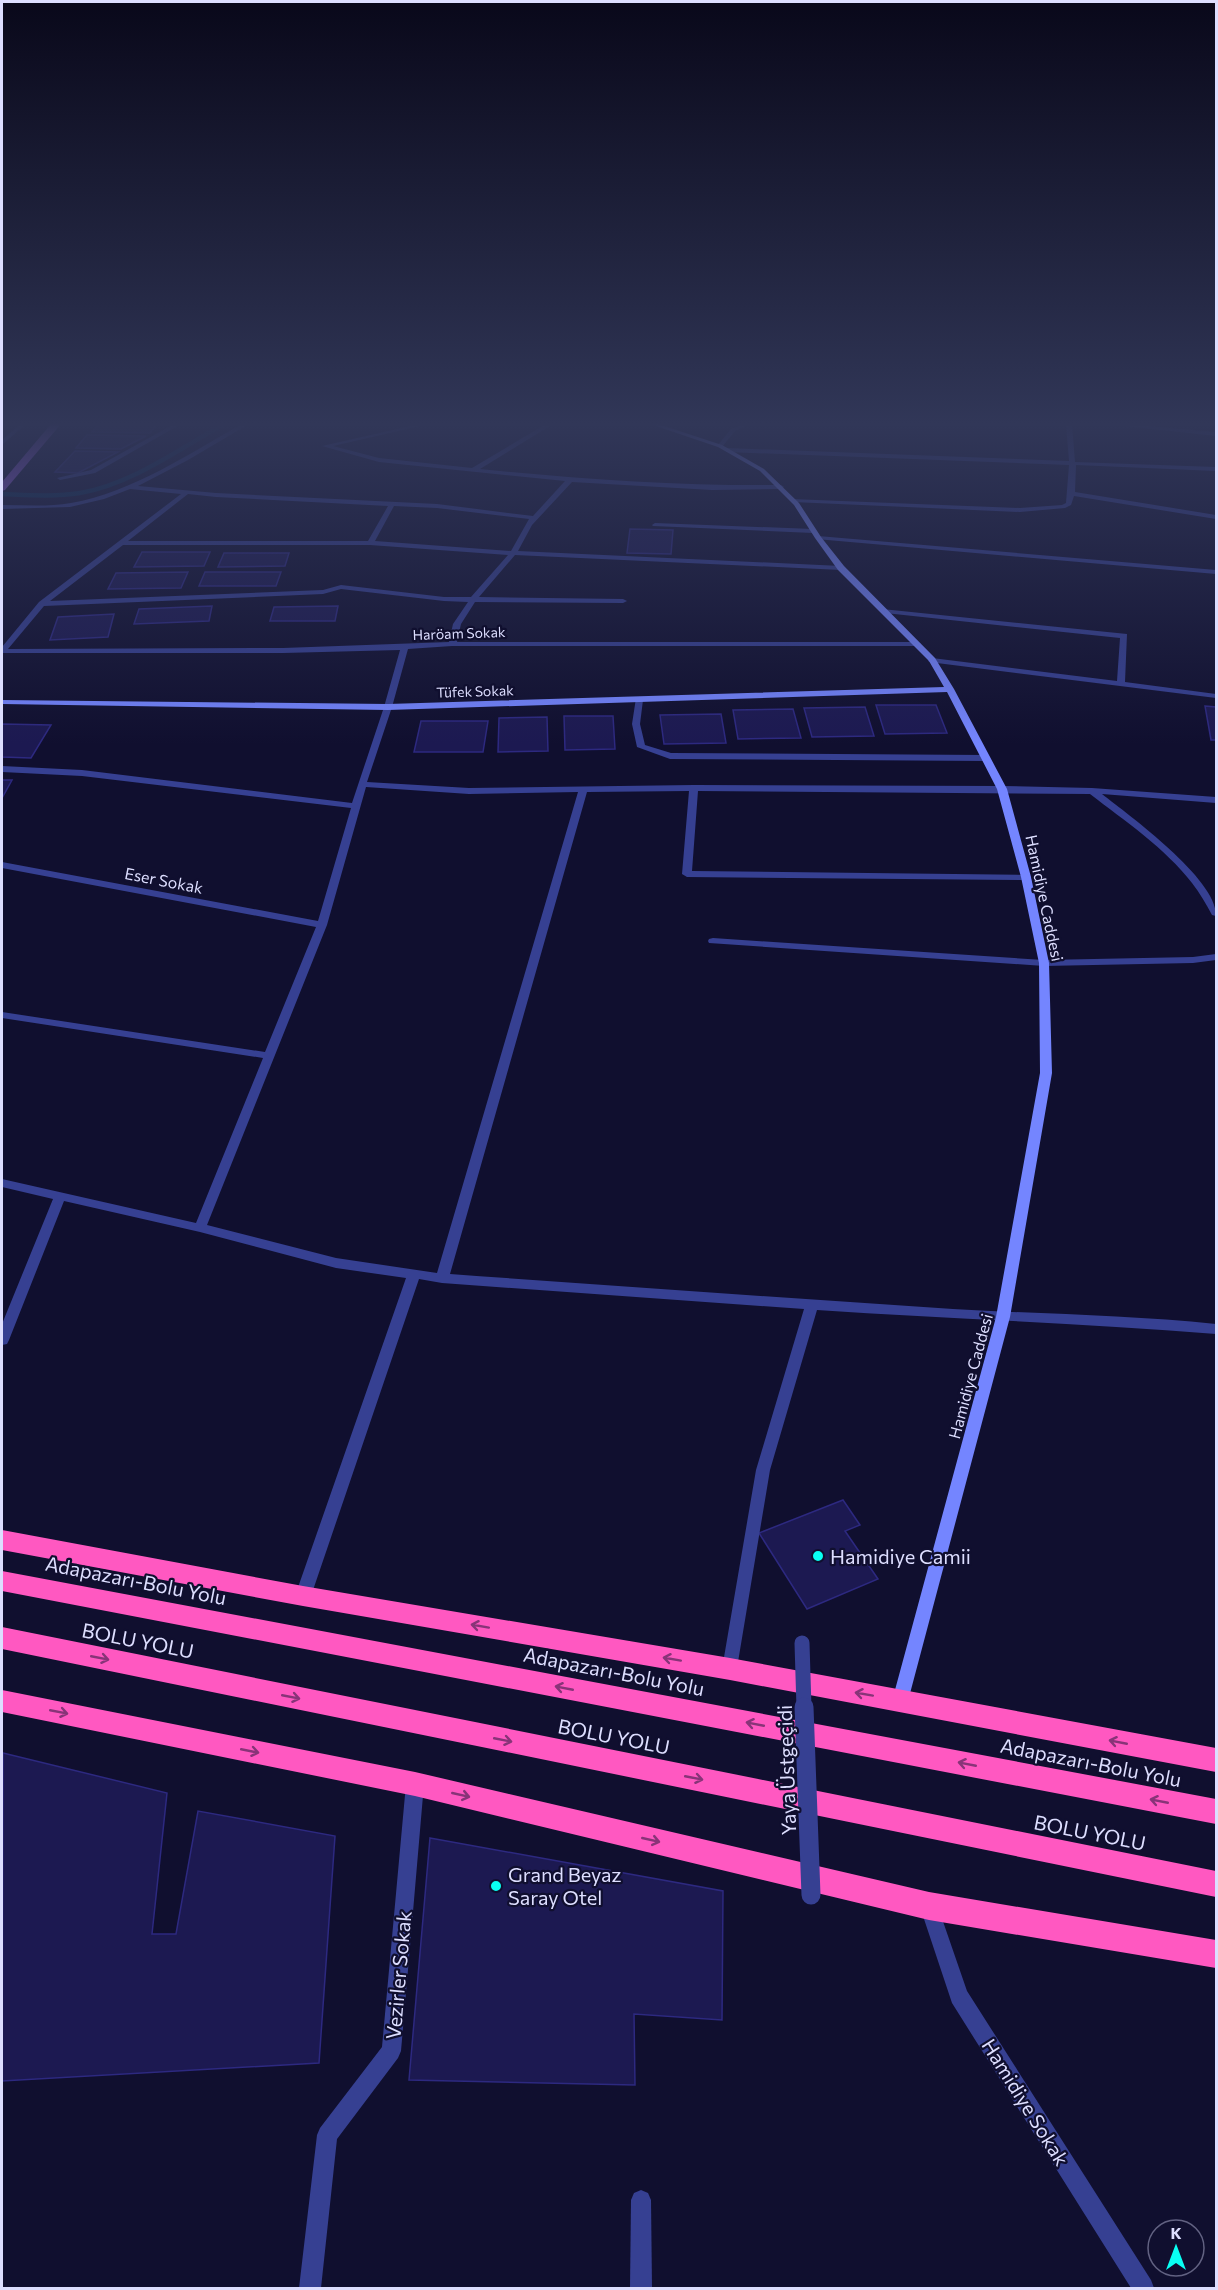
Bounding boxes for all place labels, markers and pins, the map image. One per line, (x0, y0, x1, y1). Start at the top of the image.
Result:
place label: Hamidiye Camii (830, 1544, 971, 1568)
marker: Hamidiye Camii (811, 1549, 825, 1563)
place label: Grand Beyaz Saray Otel (508, 1862, 622, 1909)
marker: Grand Beyaz Saray Otel (489, 1879, 503, 1893)

